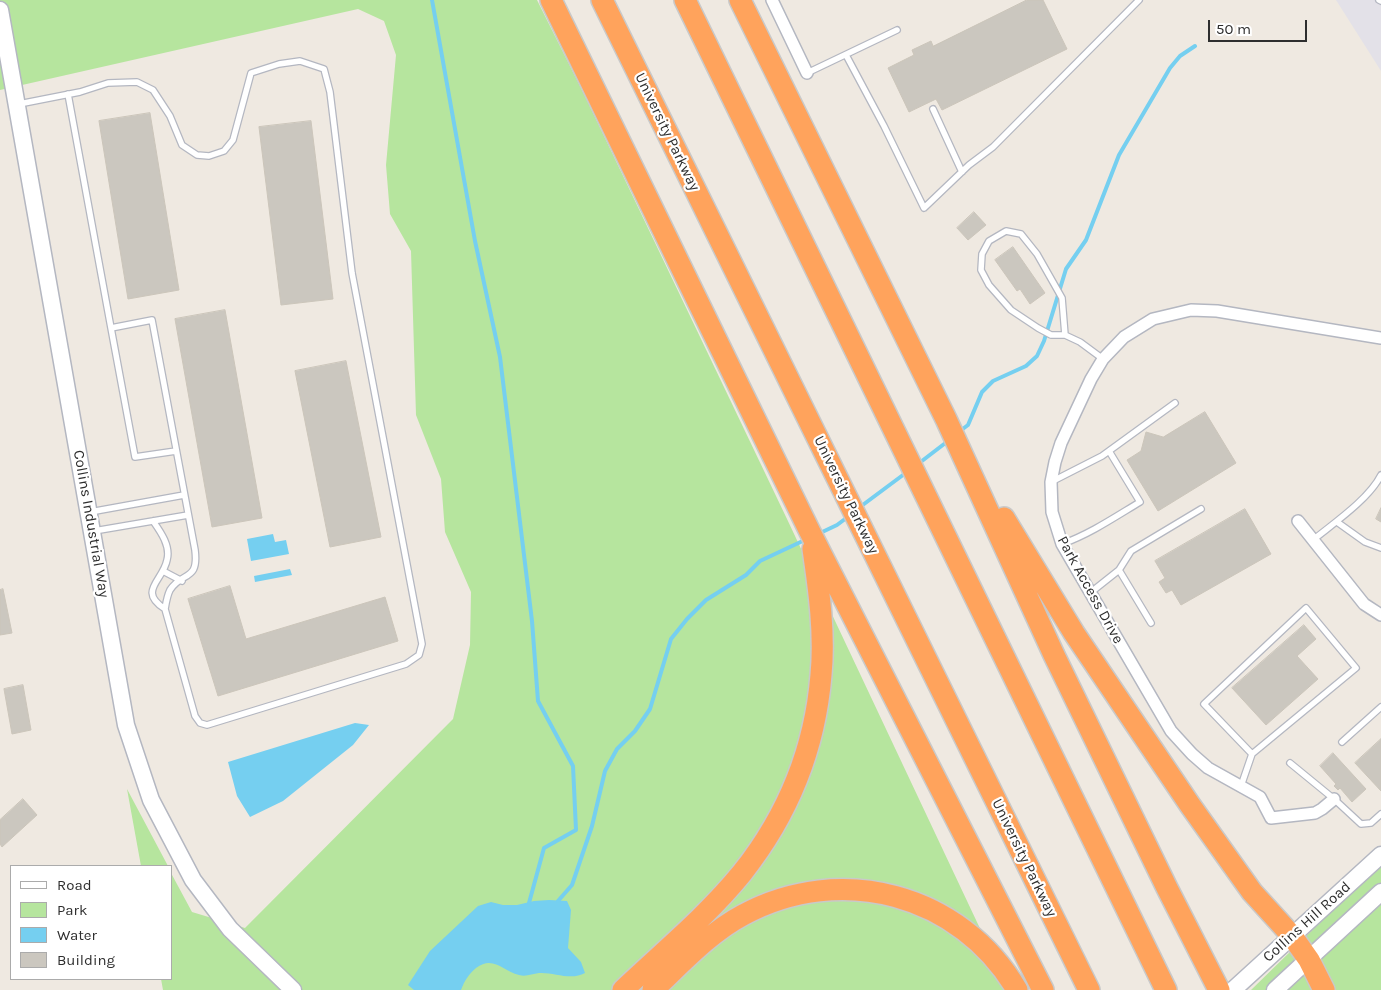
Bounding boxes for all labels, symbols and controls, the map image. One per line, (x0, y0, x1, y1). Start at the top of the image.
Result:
scale bar (1211, 10, 1310, 42)
text: 50 m (1216, 20, 1251, 38)
street label: University Parkway (631, 70, 703, 194)
street label: University Parkway (810, 433, 882, 557)
street label: Collins Industrial Way (69, 449, 113, 599)
street label: Park Access Drive (1053, 533, 1127, 647)
street label: University Parkway (988, 796, 1060, 920)
legend (10, 865, 172, 980)
text: Road (57, 876, 92, 894)
street label: Collins Hill Road (1259, 878, 1355, 966)
text: Park (57, 901, 87, 919)
text: Water (57, 926, 97, 944)
text: Building (57, 951, 115, 969)

